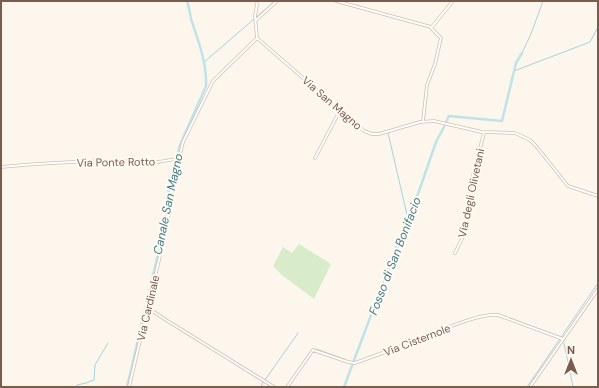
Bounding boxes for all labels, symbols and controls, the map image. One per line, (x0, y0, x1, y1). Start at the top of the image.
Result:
street label: Via San Magno (299, 73, 365, 133)
street label: Via degli Olivetani (455, 147, 487, 239)
water label: Canale San Magno (149, 152, 187, 256)
street label: Via Ponte Rotto (77, 154, 155, 170)
water label: Fosso di San Bonifacio (365, 195, 425, 317)
street label: Via Cardinale (134, 274, 162, 342)
street label: Via Cisternole (381, 321, 453, 359)
north arrow (551, 340, 591, 380)
text: N (567, 343, 575, 357)

